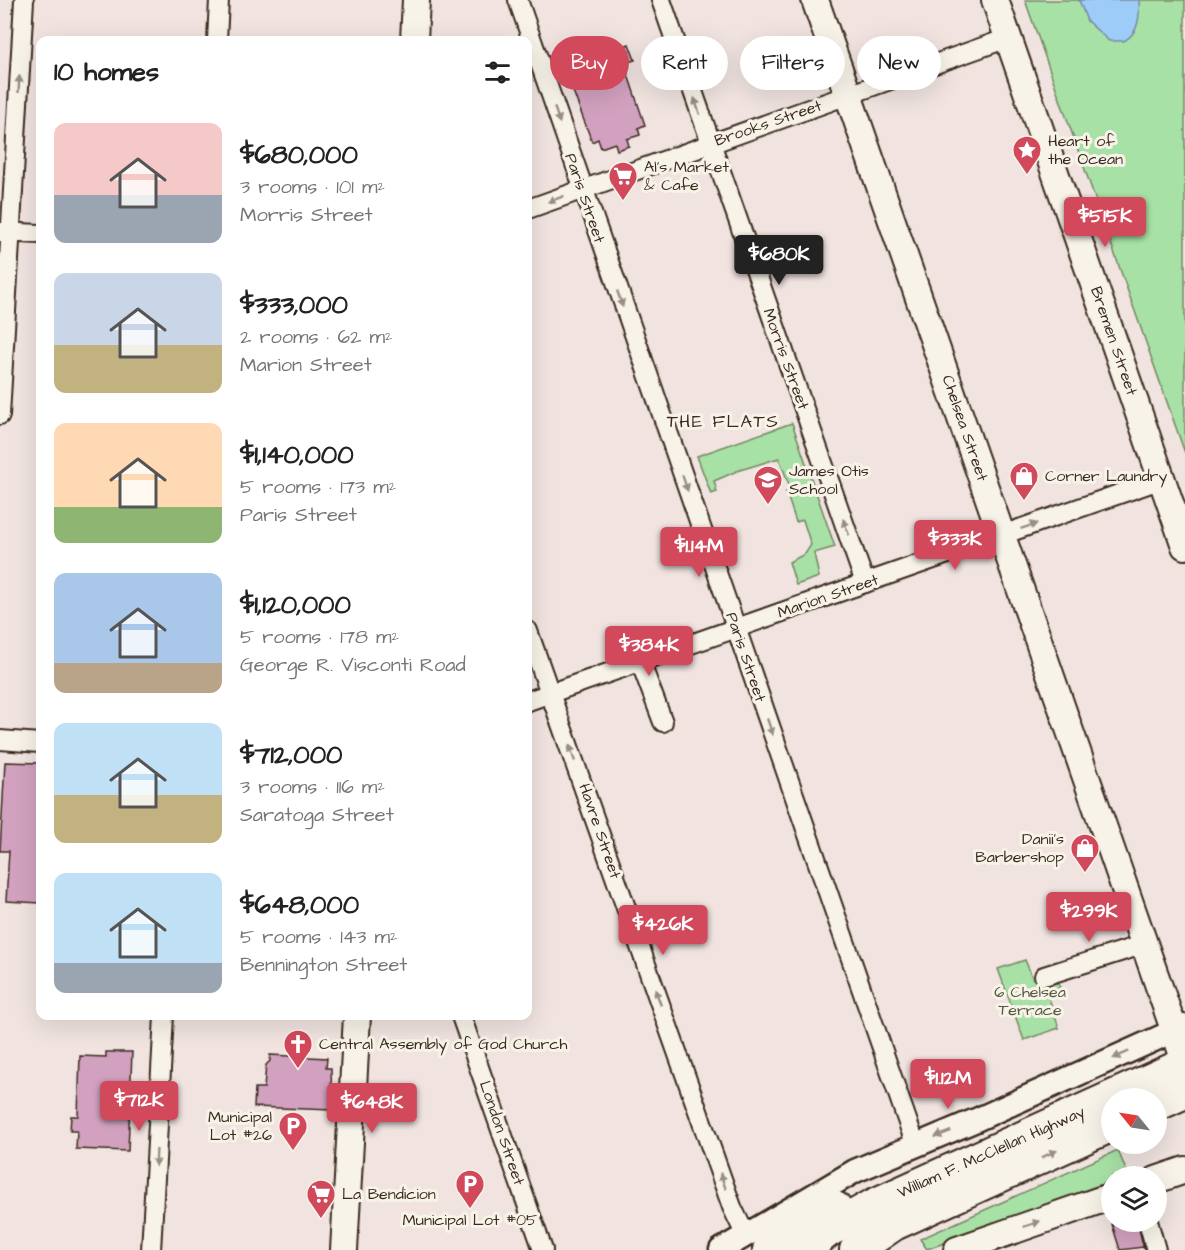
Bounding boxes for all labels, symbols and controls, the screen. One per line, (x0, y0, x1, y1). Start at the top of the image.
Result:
chip: Buy (550, 36, 629, 90)
chip: Rent (641, 36, 728, 90)
chip: Filters (740, 36, 845, 90)
chip: New (857, 36, 941, 90)
text: 10 homes (54, 54, 159, 90)
icon: filters (481, 56, 514, 89)
one-way arrow (14, 75, 23, 94)
street label: Brooks Street (712, 94, 825, 152)
one-way arrow (692, 97, 702, 115)
one-way arrow (552, 106, 562, 124)
place label: Heart of the Ocean (1048, 130, 1123, 170)
place icon: Heart of the Ocean (1011, 134, 1043, 176)
text: $680,000 (240, 137, 358, 173)
icon: home (102, 147, 174, 219)
street label: Paris Street (559, 150, 611, 246)
place label: Al's Market & Cafe (644, 156, 729, 196)
supermarket icon: Al's Market & Cafe (607, 160, 639, 202)
text: 3 rooms · 101 m² (240, 173, 385, 201)
one-way arrow (547, 194, 565, 204)
pin: $515K (1063, 197, 1147, 248)
text: Morris Street (240, 201, 373, 229)
text: $515K (1078, 202, 1132, 230)
pin: $680K (737, 235, 821, 286)
text: $680K (748, 240, 810, 268)
street label: Bremen Street (1085, 284, 1143, 399)
text: $333,000 (240, 287, 348, 323)
one-way arrow (616, 290, 626, 308)
icon: home (102, 297, 174, 369)
street label: Morris Street (758, 305, 815, 413)
text: 2 rooms · 62 m² (240, 323, 392, 351)
text: Marion Street (240, 351, 372, 379)
street label: Chelsea Street (937, 372, 994, 485)
district label: THE FLATS (667, 409, 779, 434)
text: $1,140,000 (240, 437, 354, 473)
icon: home (102, 447, 174, 519)
place label: James Otis School (789, 460, 869, 500)
shop icon: Corner Laundry (1008, 460, 1040, 502)
school or university icon: James Otis School (752, 464, 784, 506)
place label: Corner Laundry (1045, 465, 1167, 488)
text: 5 rooms · 173 m² (240, 473, 396, 501)
one-way arrow (680, 475, 690, 493)
text: Paris Street (240, 501, 357, 529)
one-way arrow (840, 518, 850, 536)
pin: $333K (913, 520, 997, 571)
one-way arrow (1020, 520, 1038, 530)
text: $333K (928, 525, 982, 553)
pin: $1.14M (650, 527, 748, 578)
text: $1.14M (674, 532, 724, 560)
street label: Marion Street (775, 568, 882, 624)
text: $1,120,000 (240, 587, 351, 623)
icon: home (102, 597, 174, 669)
street label: Paris Street (720, 609, 772, 705)
text: 5 rooms · 178 m² (240, 623, 399, 651)
pin: $384K (607, 626, 691, 677)
text: $384K (619, 631, 679, 659)
text: George R. Visconti Road (240, 651, 466, 679)
one-way arrow (766, 718, 776, 736)
text: $712,000 (240, 737, 343, 773)
one-way arrow (567, 744, 577, 762)
icon: home (102, 747, 174, 819)
text: 3 rooms · 116 m² (240, 773, 385, 801)
street label: Havre Street (573, 780, 627, 882)
text: Saratoga Street (240, 801, 394, 829)
place label: Danii's Barbershop (975, 828, 1064, 868)
shop icon: Danii's Barbershop (1069, 832, 1101, 874)
text: $648,000 (240, 887, 359, 923)
pin: $299K (1047, 892, 1131, 943)
icon: home (102, 897, 174, 969)
text: $299K (1060, 897, 1118, 925)
pin: $426K (621, 905, 705, 956)
text: $426K (633, 910, 693, 938)
text: 5 rooms · 143 m² (240, 923, 398, 951)
text: Bennington Street (240, 951, 407, 979)
park label: 6 Chelsea Terrace (994, 981, 1066, 1021)
one-way arrow (652, 987, 662, 1005)
church icon: Central Assembly of God Church (282, 1028, 314, 1070)
place label: Central Assembly of God Church (319, 1033, 567, 1056)
one-way arrow (1112, 1050, 1129, 1059)
pin: $1.12M (899, 1059, 997, 1110)
text: $1.12M (924, 1064, 972, 1092)
street label: London Street (474, 1078, 530, 1189)
pin: $712K (97, 1081, 181, 1132)
pin: $648K (330, 1083, 414, 1134)
text: $712K (114, 1086, 164, 1114)
text: $648K (341, 1088, 403, 1116)
north arrow (1101, 1088, 1167, 1154)
map controls (1101, 1088, 1167, 1232)
street label: William F. McClellan Highway (894, 1101, 1089, 1204)
place label: Municipal Lot #26 (208, 1106, 272, 1146)
parking icon: Municipal Lot #26 (277, 1110, 309, 1152)
one-way arrow (933, 1129, 951, 1139)
one-way arrow (151, 1148, 160, 1167)
one-way arrow (1041, 1149, 1058, 1158)
button: layers (1101, 1166, 1167, 1232)
parking icon: Municipal Lot #05 (454, 1168, 486, 1210)
one-way arrow (717, 1171, 727, 1189)
supermarket icon: La Bendicion (305, 1178, 337, 1220)
place label: La Bendicion (342, 1183, 436, 1205)
place label: Municipal Lot #05 (403, 1209, 538, 1231)
one-way arrow (1023, 1218, 1041, 1228)

